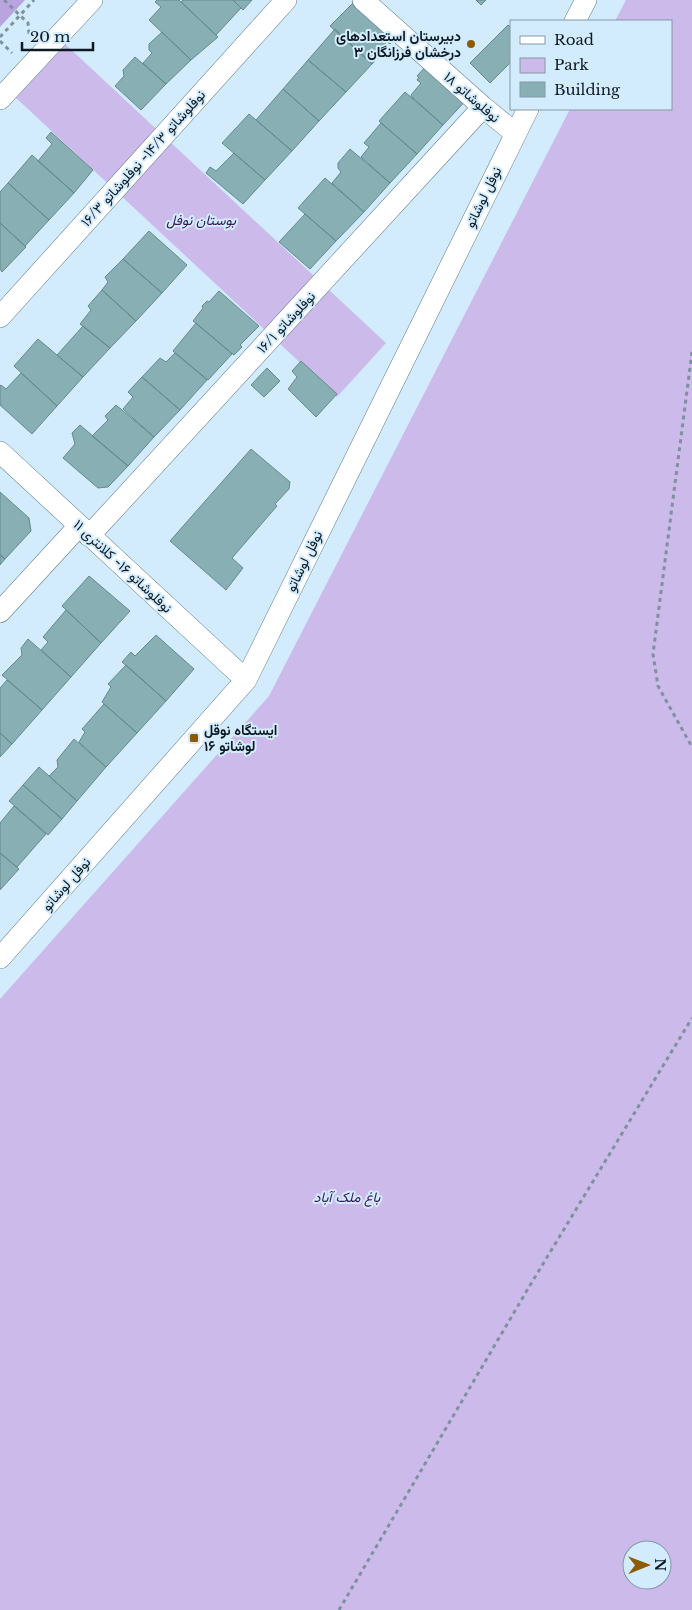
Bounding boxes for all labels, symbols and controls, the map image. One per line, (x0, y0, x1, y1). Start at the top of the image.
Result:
scale bar (22, 20, 94, 52)
legend (510, 20, 672, 110)
text: 20 m (30, 27, 70, 46)
place label: دبیرستان استعدادهای درخشان فرزانگان ۳ (336, 27, 461, 61)
text: Road (554, 30, 594, 49)
marker: دبیرستان استعدادهای درخشان فرزانگان ۳ (465, 38, 477, 50)
text: Park (554, 55, 590, 74)
street label: نوفلوشاتو ۱۸ (440, 68, 504, 126)
text: Building (554, 80, 621, 99)
street label: نوفلوشاتو ۱۴/۳- نوفلوشاتو ۱۶/۳ (77, 86, 209, 230)
street label: نوفل لوشاتو (461, 164, 505, 230)
park label: بوستان نوفل (166, 211, 237, 229)
street label: نوفلوشاتو ۱۶/۱ (253, 287, 319, 357)
street label: نوفلوشاتو ۱۶- کلانتری ۱۱ (70, 515, 176, 617)
street label: نوفل لوشاتو (282, 528, 326, 594)
place label: ایستگاه نوقل لوشاتو ۱۶ (204, 721, 277, 755)
marker: ایستگاه نوقل لوشاتو ۱۶ (188, 732, 200, 744)
street label: نوفل لوشاتو (38, 853, 94, 915)
park label: باغ ملک آباد (314, 1188, 381, 1207)
north arrow (622, 1540, 672, 1590)
text: N (651, 1558, 669, 1572)

